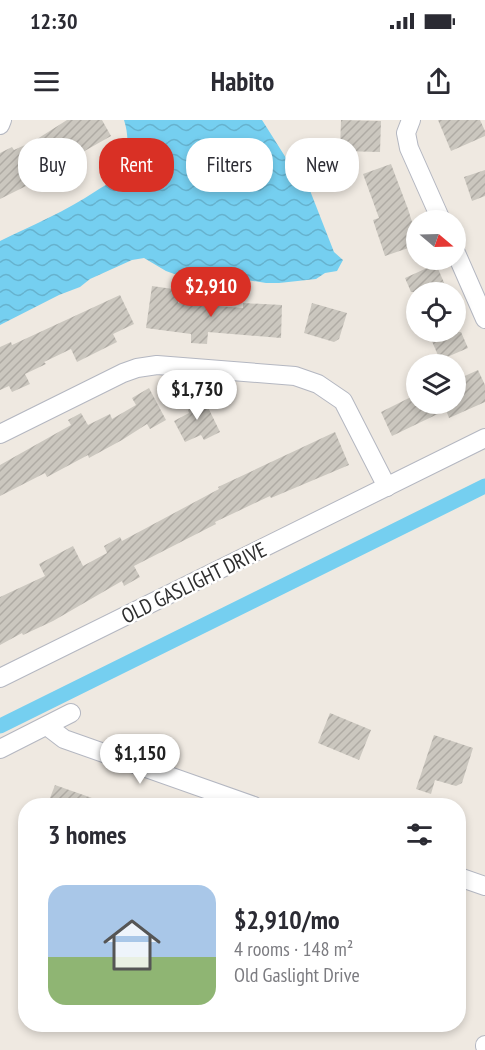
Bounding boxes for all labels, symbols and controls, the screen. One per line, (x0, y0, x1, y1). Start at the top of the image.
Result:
text: 12:30 (30, 7, 78, 35)
text: Habito (211, 64, 274, 98)
icon: menu (30, 65, 63, 98)
icon: share (422, 65, 455, 98)
chip: Buy (18, 138, 87, 192)
chip: Rent (99, 138, 174, 192)
chip: Filters (186, 138, 273, 192)
chip: New (285, 138, 359, 192)
north arrow (406, 210, 466, 270)
map controls (406, 210, 466, 414)
pin: $2,910 (162, 267, 260, 318)
text: $2,910 (185, 273, 237, 299)
button: locate (406, 282, 466, 342)
button: layers (406, 354, 466, 414)
pin: $1,730 (148, 370, 246, 421)
text: $1,730 (171, 376, 223, 402)
street label: OLD GASLIGHT DRIVE (117, 536, 271, 629)
pin: $1,150 (91, 734, 189, 785)
text: $1,150 (114, 740, 166, 766)
text: 3 homes (48, 818, 126, 851)
icon: filters (403, 818, 436, 851)
text: $2,910/mo (234, 903, 340, 936)
icon: home (96, 909, 168, 981)
text: 4 rooms · 148 m² (234, 936, 353, 962)
text: Old Gaslight Drive (234, 962, 360, 988)

